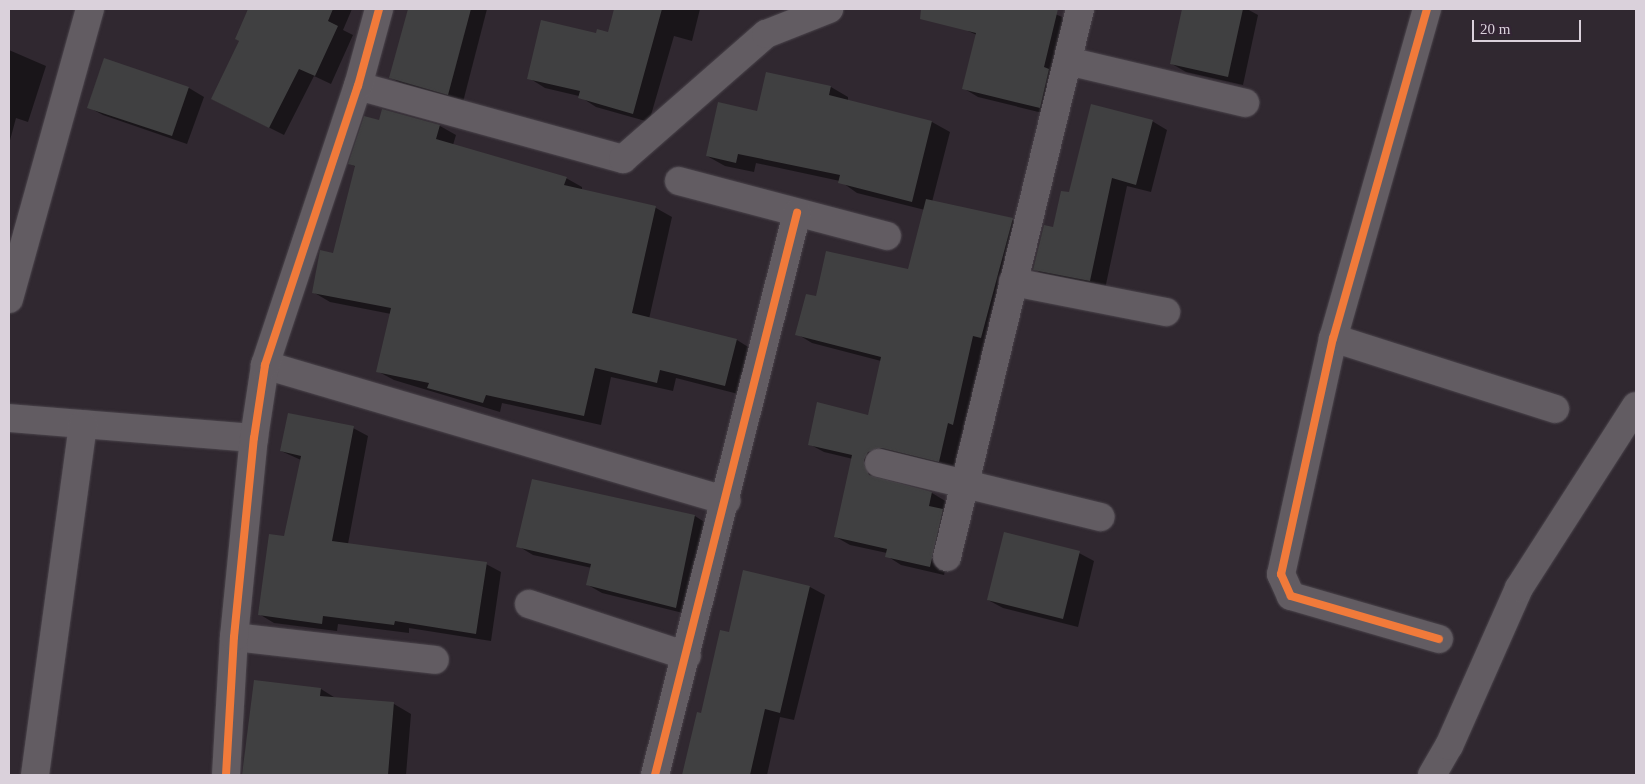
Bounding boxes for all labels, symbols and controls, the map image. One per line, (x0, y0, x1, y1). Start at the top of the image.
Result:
scale bar (1475, 10, 1584, 42)
text: 20 m (1480, 21, 1510, 37)

